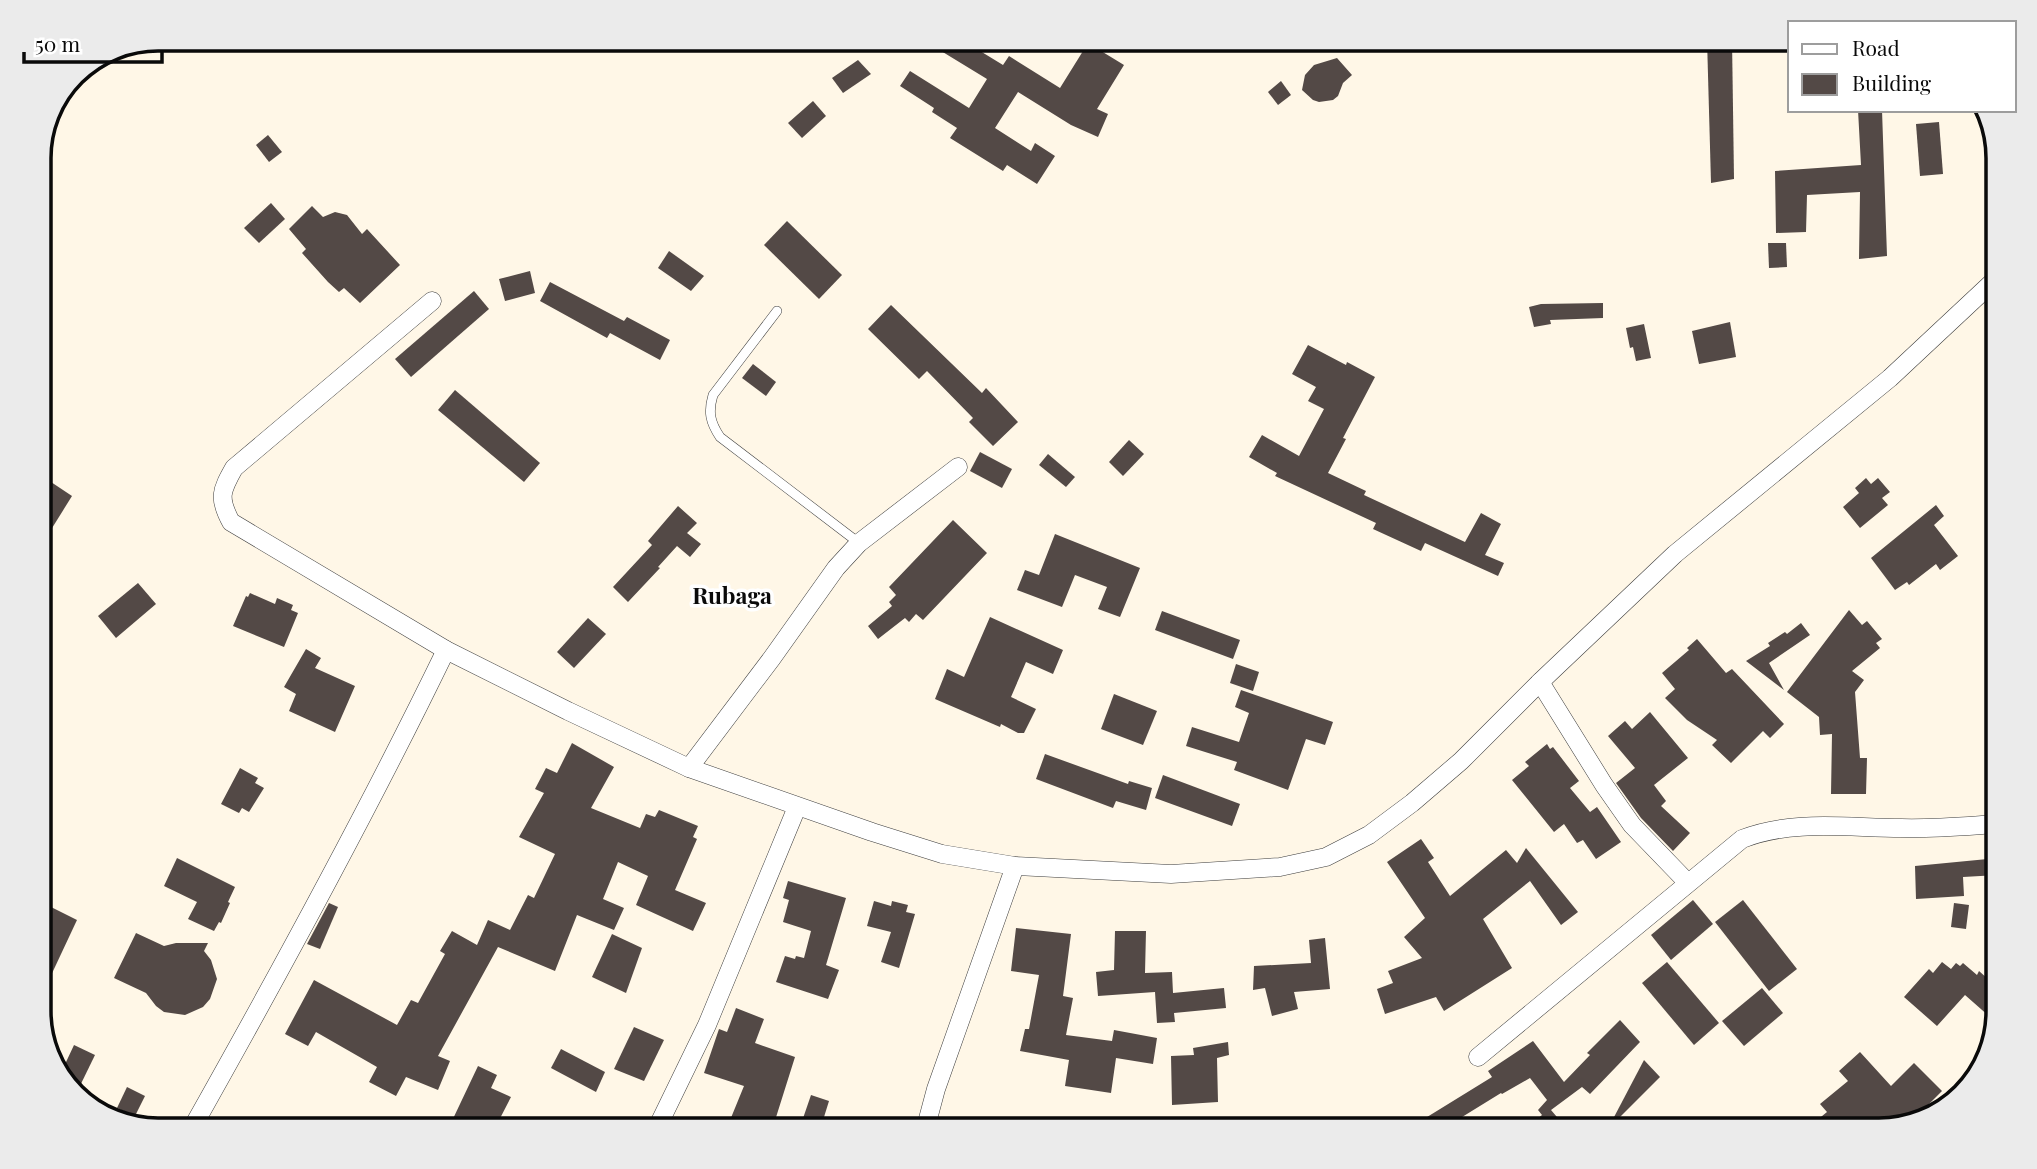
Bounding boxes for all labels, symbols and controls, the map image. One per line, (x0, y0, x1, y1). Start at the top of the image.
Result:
scale bar (24, 21, 163, 65)
legend (1788, 21, 2016, 112)
text: 50 m (35, 29, 81, 57)
text: Road (1852, 33, 1900, 61)
text: Building (1852, 68, 1931, 96)
district label: Rubaga (692, 579, 772, 610)

